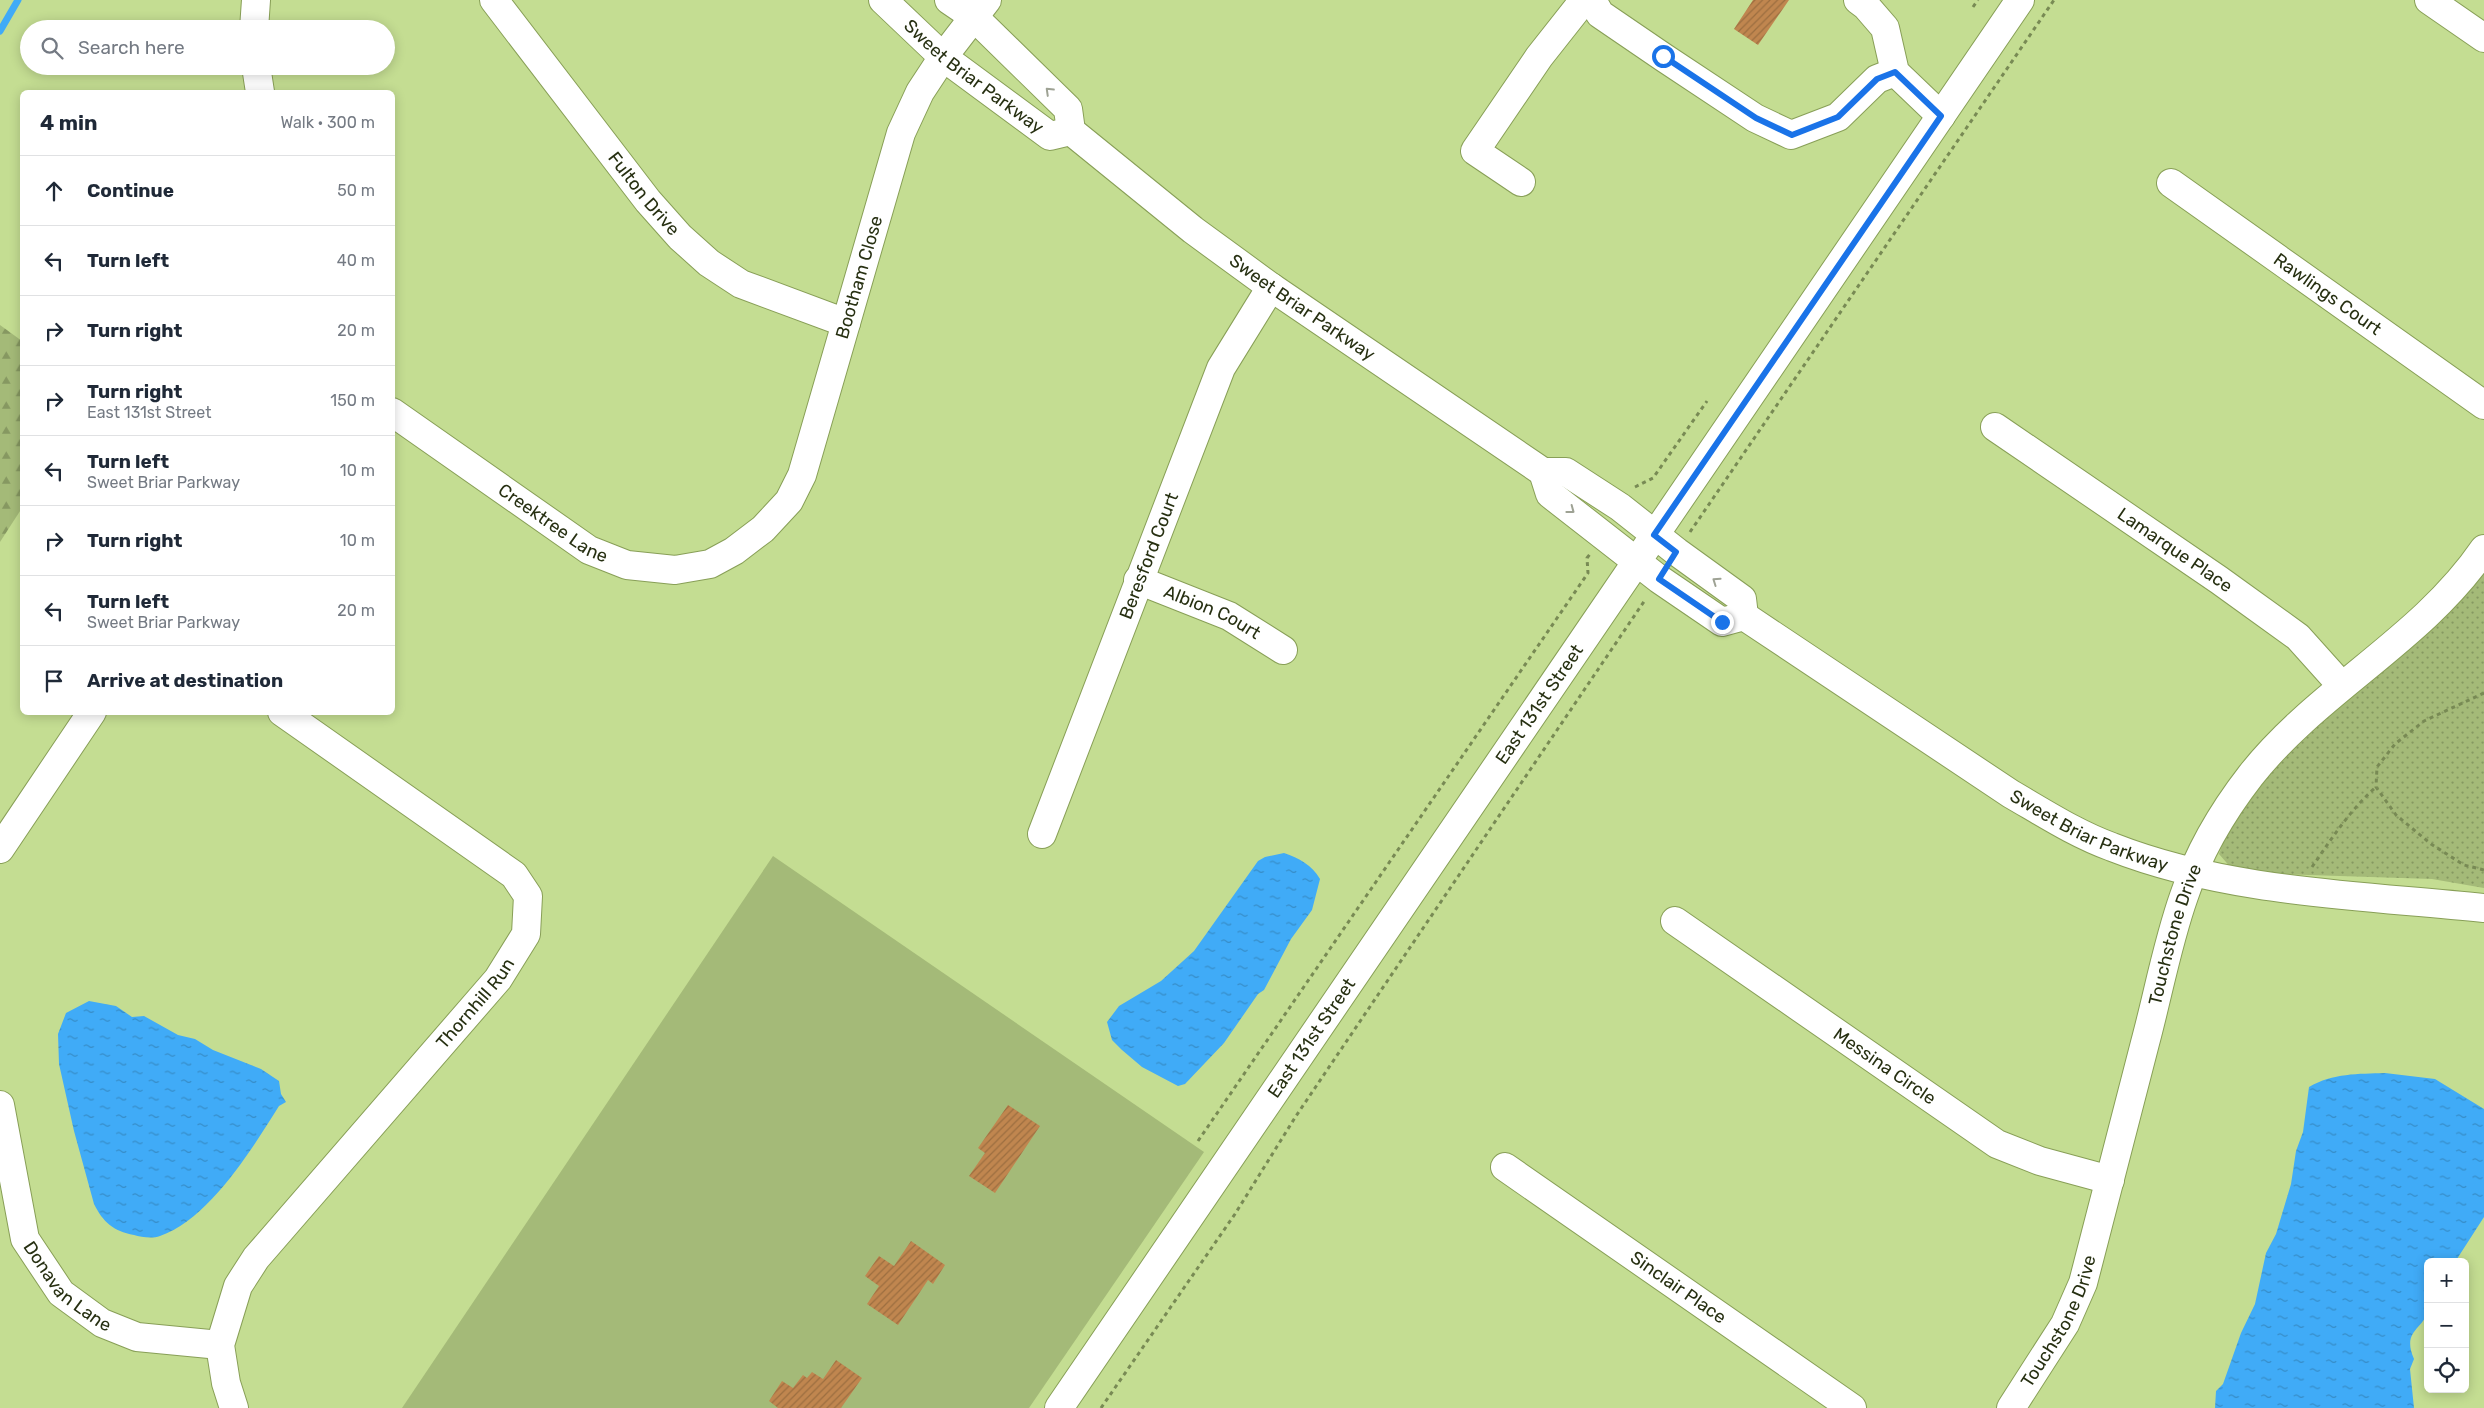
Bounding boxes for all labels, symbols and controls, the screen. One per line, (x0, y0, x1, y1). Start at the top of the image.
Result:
street label: Sweet Briar Parkway (899, 15, 1048, 139)
search box (20, 20, 395, 75)
icon: search (38, 34, 66, 62)
text: Search here (78, 36, 185, 59)
route start (1652, 45, 1675, 68)
one-way arrow (1046, 87, 1055, 96)
text: 4 min (40, 110, 98, 135)
text: Walk · 300 m (281, 113, 375, 132)
street label: Fulton Drive (603, 147, 685, 240)
icon: ahead (40, 177, 68, 205)
text: Continue (87, 179, 174, 202)
text: 50 m (337, 181, 375, 200)
street label: Bootham Close (831, 213, 887, 341)
icon: left (40, 247, 68, 275)
street label: Rawlings Court (2269, 248, 2386, 340)
text: Turn left (87, 249, 169, 272)
street label: Sweet Briar Parkway (1225, 249, 1379, 366)
text: 40 m (337, 251, 375, 270)
icon: right (40, 317, 68, 345)
text: Turn right (87, 319, 182, 342)
text: 20 m (337, 321, 375, 340)
text: Turn right (87, 380, 182, 403)
icon: right (40, 387, 68, 415)
text: 150 m (330, 391, 375, 410)
text: East 131st Street (87, 403, 211, 422)
text: Turn left (87, 450, 169, 473)
icon: left (40, 457, 68, 485)
text: 10 m (340, 461, 375, 480)
text: Sweet Briar Parkway (87, 473, 240, 492)
street label: Creektree Lane (494, 479, 611, 567)
street label: Beresford Court (1115, 489, 1183, 622)
street label: Lamarque Place (2113, 503, 2237, 597)
one-way arrow (1565, 504, 1575, 513)
icon: right (40, 527, 68, 555)
text: Turn right (87, 529, 182, 552)
text: 10 m (340, 531, 375, 550)
one-way arrow (1713, 578, 1722, 587)
street label: Albion Court (1161, 580, 1265, 644)
text: Turn left (87, 590, 169, 613)
icon: left (40, 597, 68, 625)
text: 20 m (337, 601, 375, 620)
route end (1711, 611, 1734, 634)
text: Sweet Briar Parkway (87, 613, 240, 632)
street label: East 131st Street (1491, 640, 1588, 768)
icon: arrive (40, 667, 68, 695)
text: Arrive at destination (87, 669, 283, 692)
street label: Sweet Briar Parkway (2006, 785, 2171, 876)
street label: Touchstone Drive (2144, 861, 2206, 1008)
street label: Thornhill Run (432, 954, 519, 1053)
street label: East 131st Street (1263, 974, 1360, 1102)
street label: Messina Circle (1829, 1023, 1940, 1109)
street label: Donavan Lane (19, 1237, 114, 1336)
street label: Sinclair Place (1626, 1246, 1731, 1328)
street label: Touchstone Drive (2016, 1253, 2101, 1391)
map controls (2424, 1258, 2469, 1393)
button: + (2424, 1258, 2469, 1303)
button: − (2424, 1303, 2469, 1348)
button: locate (2424, 1348, 2469, 1393)

